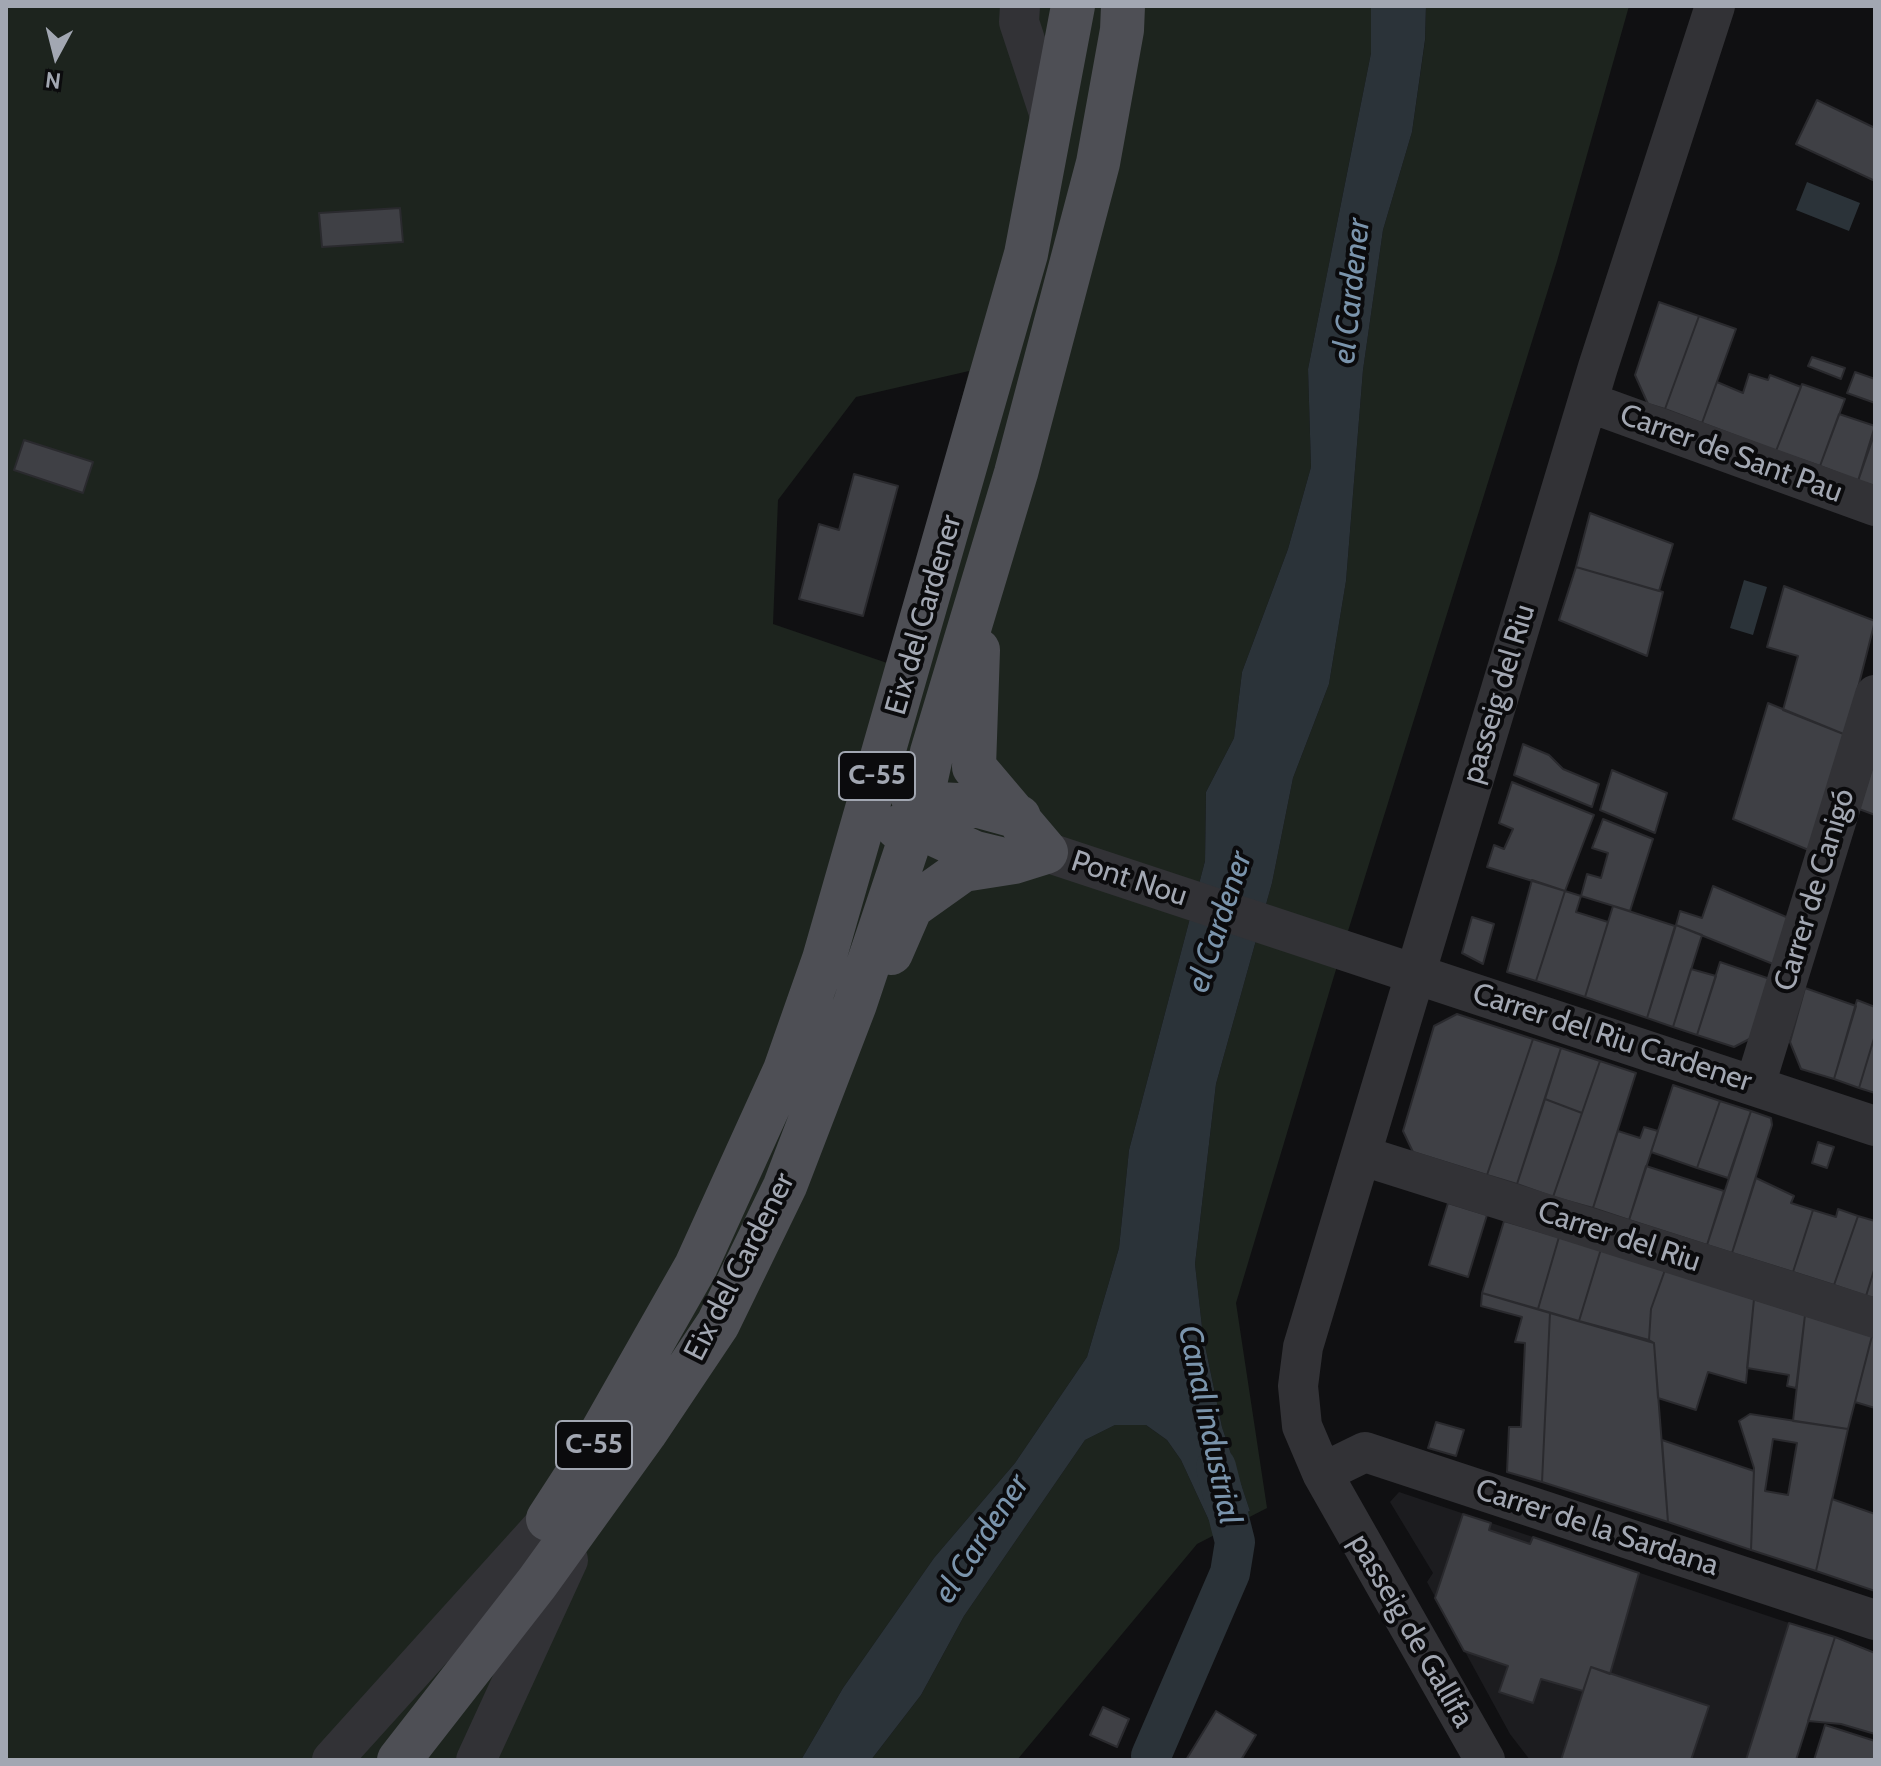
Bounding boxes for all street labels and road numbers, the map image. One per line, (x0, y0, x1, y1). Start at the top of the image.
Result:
street label: Carrer de Sant Pau (1615, 397, 1847, 511)
street label: Eix del Cardener (878, 511, 970, 719)
street label: passeig del Riu (1455, 600, 1543, 788)
road number: C-55 (839, 752, 915, 800)
street label: Carrer de Canigó (1767, 785, 1863, 995)
street label: Pont Nou (1067, 843, 1191, 915)
street label: Carrer del Riu Cardener (1468, 976, 1756, 1100)
street label: Eix del Cardener (677, 1167, 803, 1367)
street label: Carrer del Riu (1533, 1194, 1705, 1280)
road number: C-55 (556, 1421, 632, 1469)
street label: Carrer de la Sardana (1471, 1472, 1723, 1584)
street label: passeig de Gallifa (1341, 1528, 1481, 1734)

